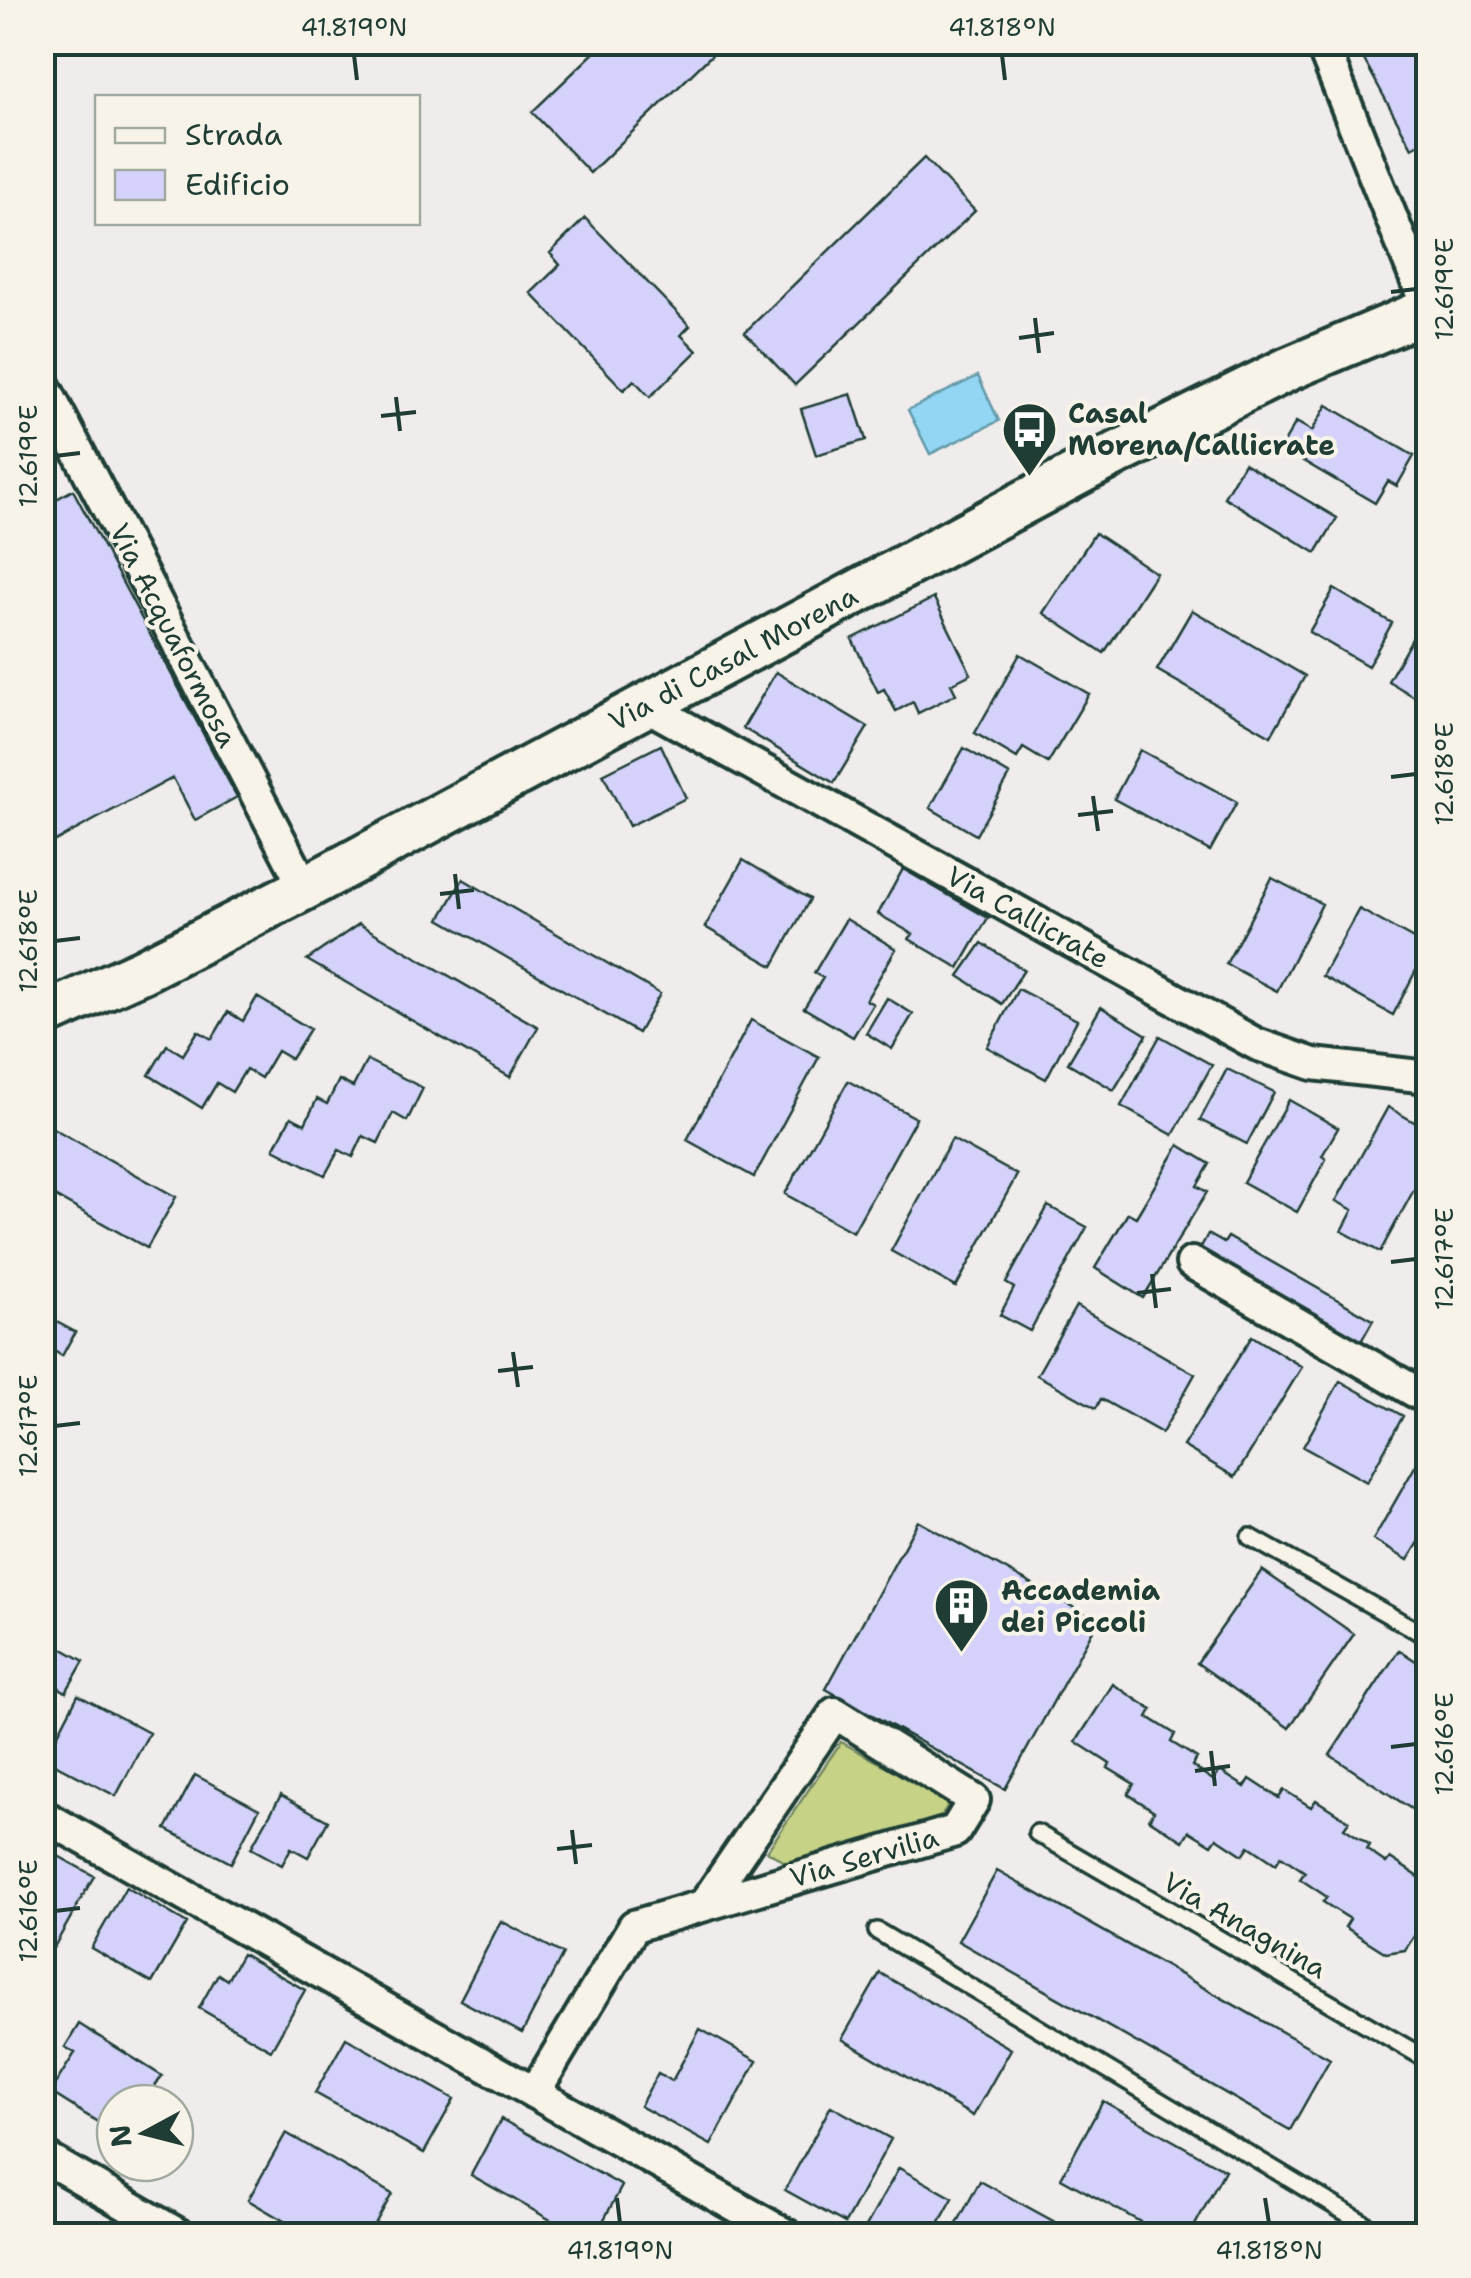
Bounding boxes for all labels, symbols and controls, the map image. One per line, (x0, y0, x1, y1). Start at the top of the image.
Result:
text: 41.819°N (301, 10, 407, 44)
text: 41.818°N (948, 10, 1056, 44)
legend (95, 95, 420, 225)
text: Strada (185, 114, 283, 155)
text: Edificio (185, 164, 290, 205)
text: 12.619°E (1427, 238, 1461, 341)
place label: Casal Morena/Callicrate (1068, 394, 1335, 464)
bus stop icon: Casal Morena/Callicrate (999, 399, 1059, 478)
text: 12.619°E (11, 405, 45, 508)
street label: Via Acquaformosa (101, 516, 247, 754)
street label: Via di Casal Morena (602, 576, 864, 740)
text: 12.618°E (1427, 722, 1461, 826)
street label: Via Callicrate (940, 857, 1116, 977)
text: 12.618°E (11, 889, 45, 993)
text: 12.617°E (1427, 1208, 1461, 1310)
text: 12.617°E (11, 1375, 45, 1477)
place label: Accademia dei Piccoli (1001, 1571, 1160, 1641)
building icon: Accademia dei Piccoli (932, 1576, 992, 1655)
text: 12.616°E (1427, 1692, 1461, 1796)
street label: Via Servilia (785, 1818, 943, 1896)
text: 12.616°E (11, 1859, 45, 1963)
street label: Via Anagnina (1156, 1863, 1334, 1987)
north arrow (95, 2083, 195, 2183)
text: N (100, 2123, 140, 2149)
text: 41.819°N (567, 2233, 673, 2267)
text: 41.818°N (1215, 2233, 1323, 2267)

